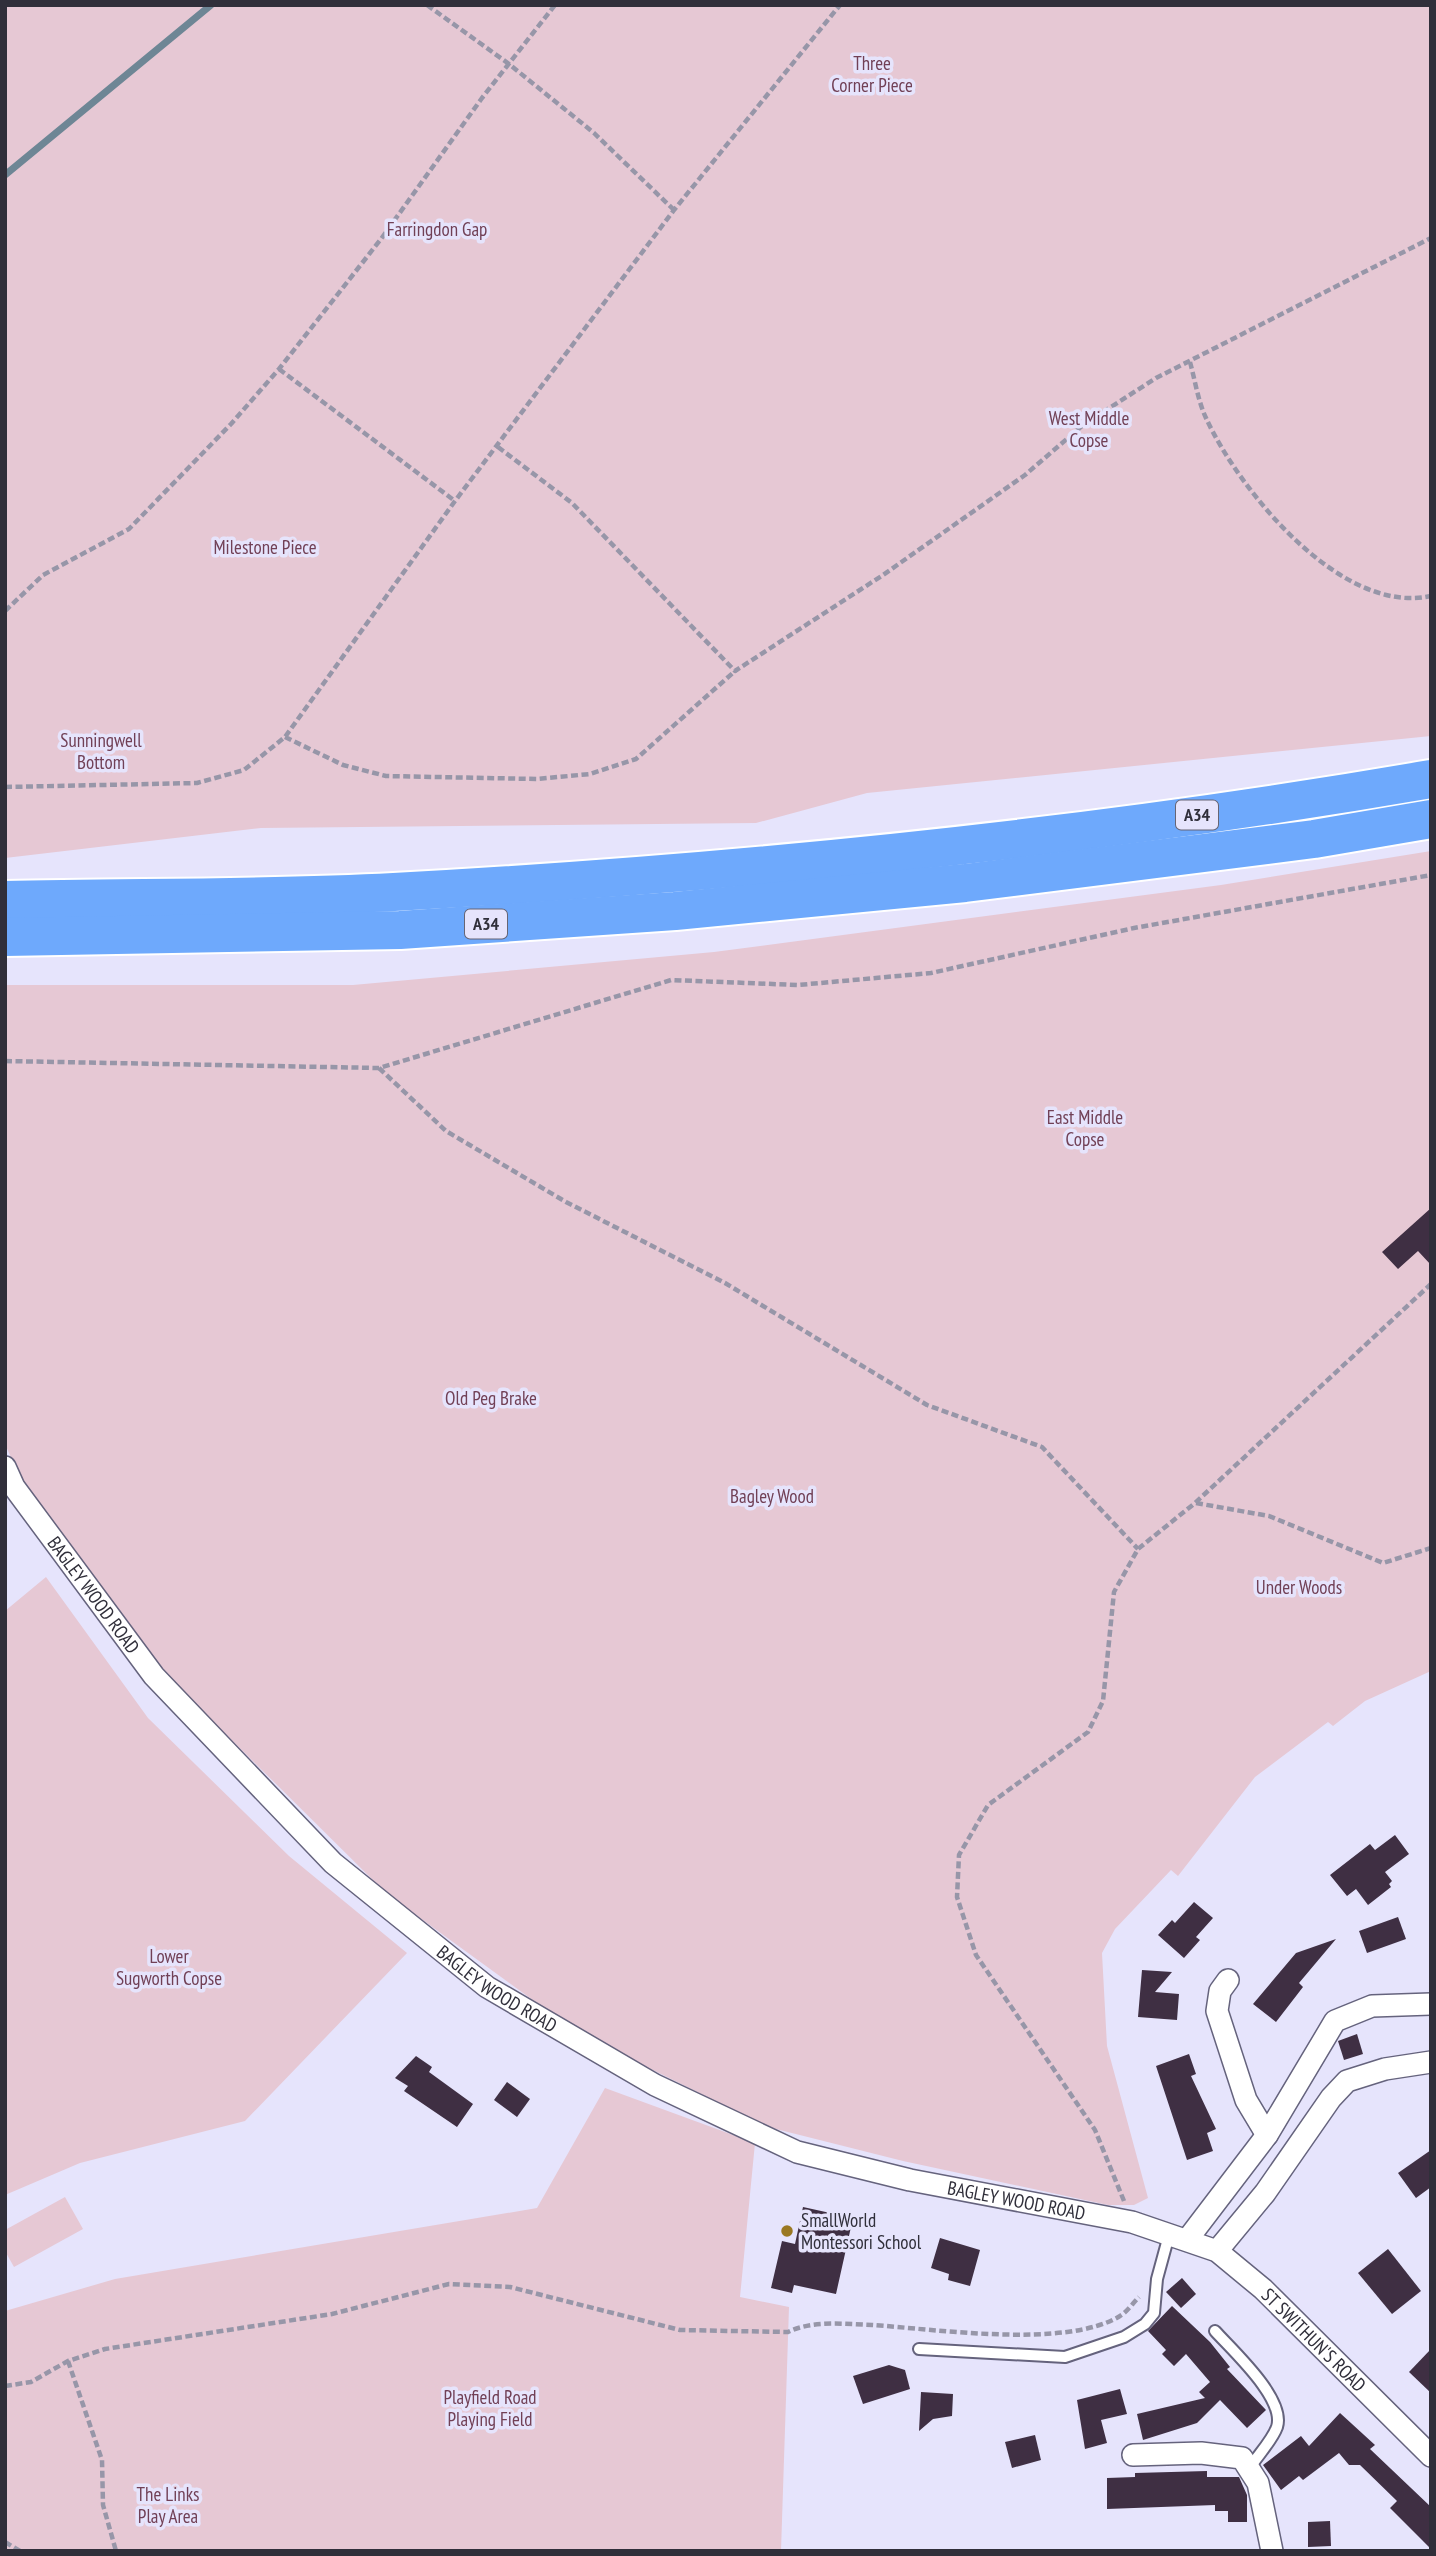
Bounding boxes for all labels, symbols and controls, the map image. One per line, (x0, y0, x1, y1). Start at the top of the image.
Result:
park label: Three Corner Piece (831, 51, 913, 97)
park label: Farringdon Gap (387, 217, 487, 241)
park label: West Middle Copse (1049, 406, 1129, 452)
park label: Milestone Piece (213, 535, 317, 559)
park label: Sunningwell Bottom (60, 728, 142, 774)
road number: A34 (1176, 800, 1218, 830)
road number: A34 (465, 909, 507, 939)
park label: East Middle Copse (1047, 1105, 1123, 1151)
park label: Old Peg Brake (445, 1386, 537, 1410)
park label: Bagley Wood (730, 1484, 814, 1508)
street label: BAGLEY WOOD ROAD (43, 1531, 145, 1658)
park label: Under Woods (1256, 1575, 1342, 1599)
street label: BAGLEY WOOD ROAD (432, 1940, 562, 2037)
park label: Lower Sugworth Copse (116, 1944, 222, 1990)
street label: BAGLEY WOOD ROAD (945, 2175, 1087, 2225)
place label: SmallWorld Montessori School (801, 2208, 922, 2254)
marker: SmallWorld Montessori School (779, 2223, 795, 2239)
street label: ST SWITHUN'S ROAD (1257, 2283, 1371, 2397)
park label: Playfield Road Playing Field (444, 2385, 537, 2431)
park label: The Links Play Area (137, 2482, 199, 2528)

